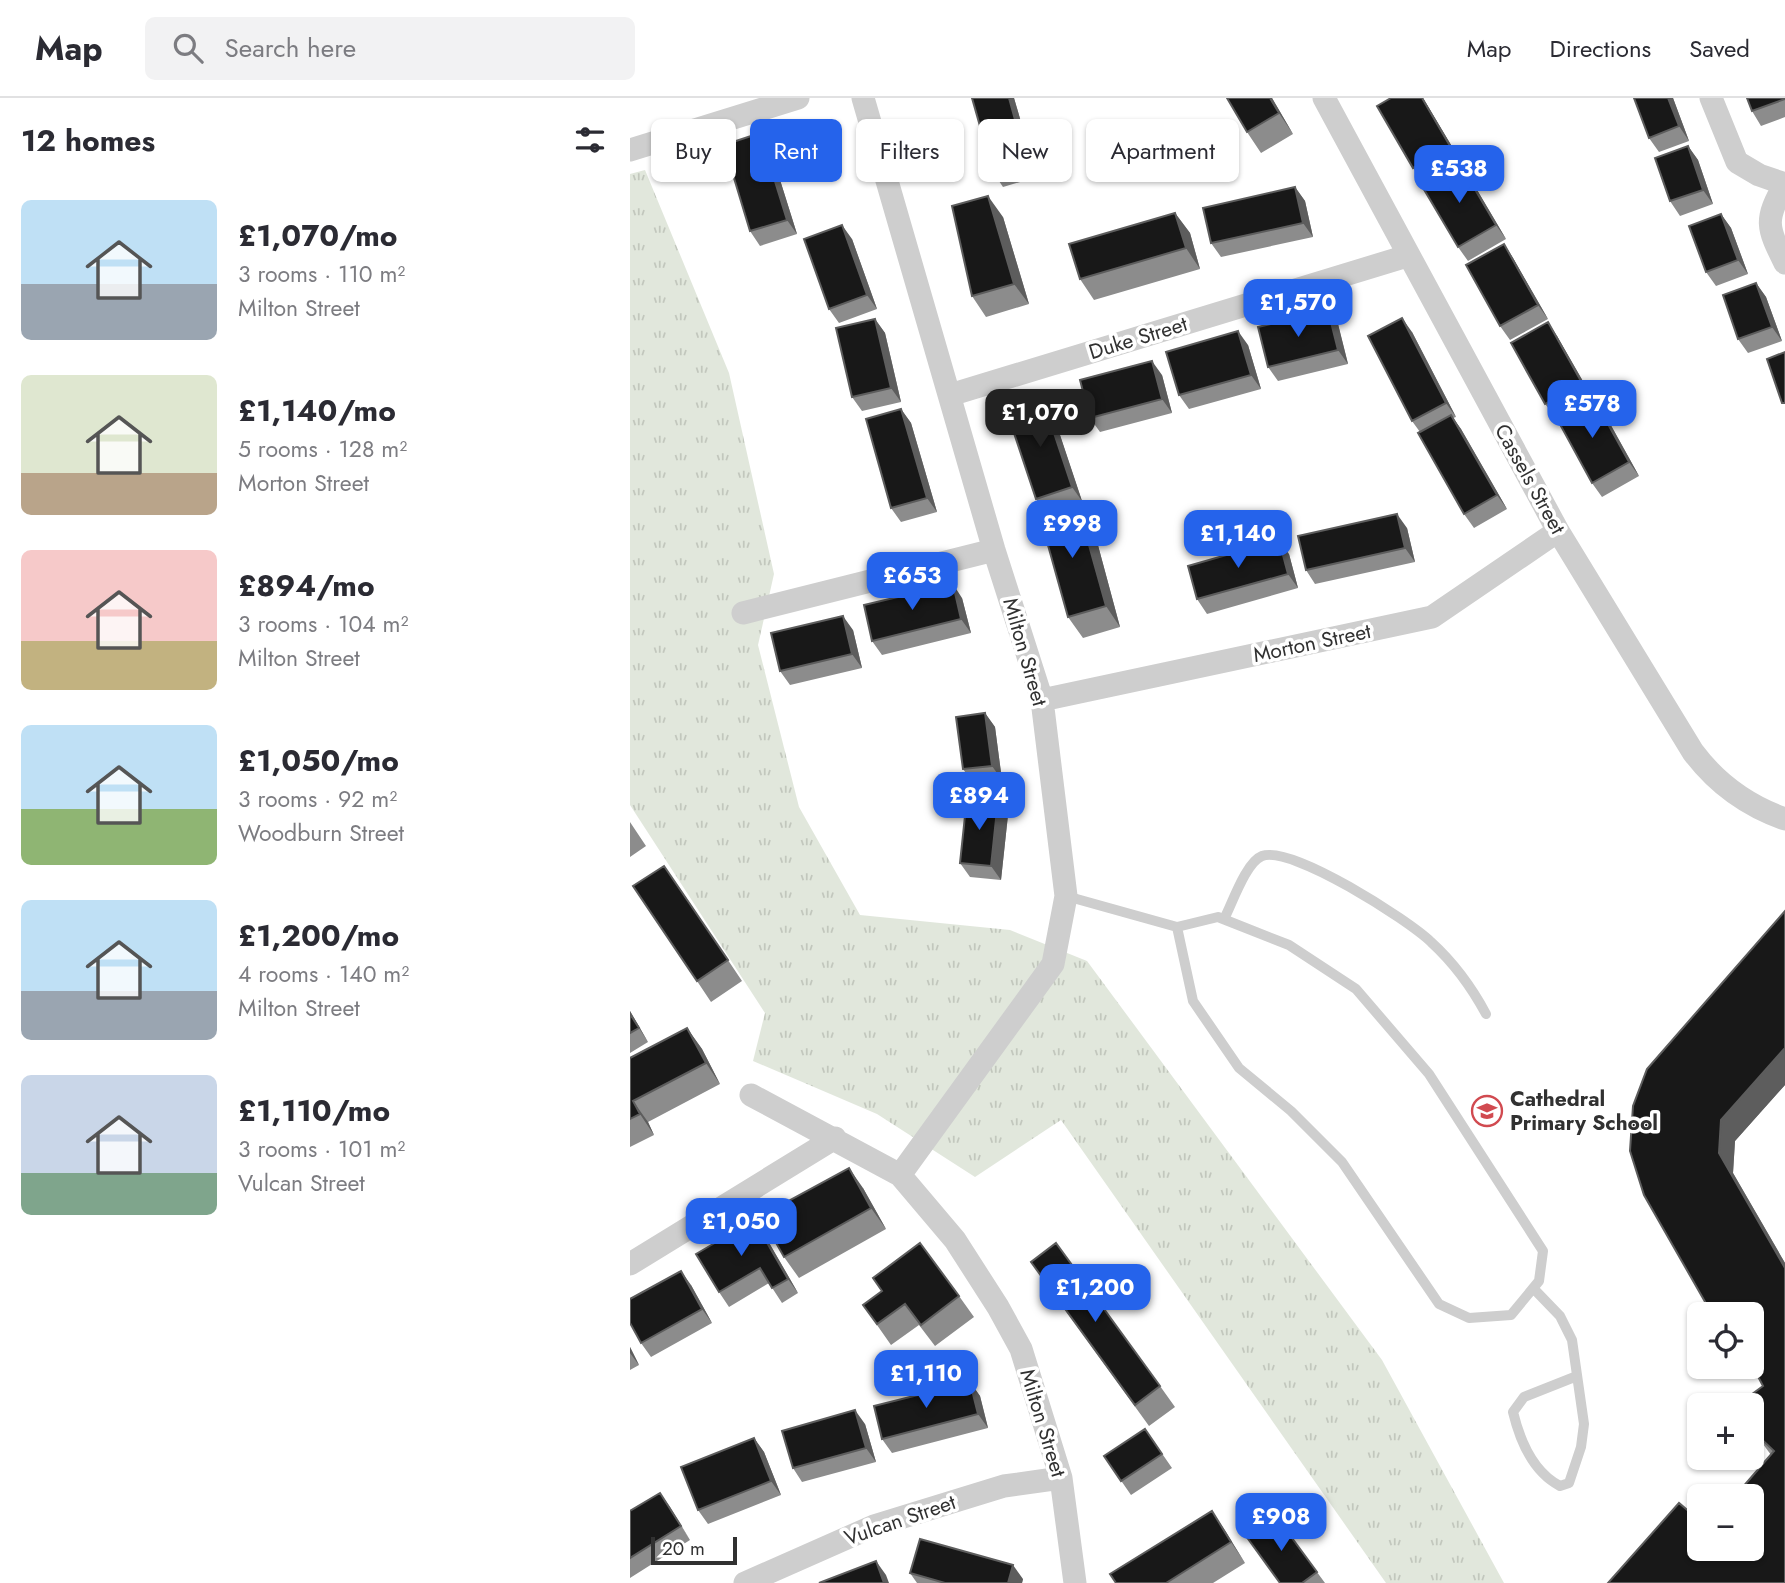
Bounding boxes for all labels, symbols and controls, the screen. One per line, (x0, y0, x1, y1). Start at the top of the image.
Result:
search box (145, 17, 635, 80)
text: Map (35, 25, 103, 72)
icon: search (169, 29, 207, 67)
text: Search here (225, 29, 356, 67)
text: Map (1467, 31, 1512, 66)
text: Directions (1550, 31, 1651, 66)
text: Saved (1689, 31, 1750, 66)
text: 12 homes (21, 119, 155, 162)
chip: Buy (651, 119, 736, 182)
chip: Rent (750, 119, 842, 182)
chip: Filters (856, 119, 964, 182)
chip: New (978, 119, 1072, 182)
chip: Apartment (1086, 119, 1239, 182)
icon: filters (571, 121, 609, 159)
pin: £538 (1418, 146, 1500, 205)
text: £538 (1430, 151, 1488, 185)
text: £1,070/mo (238, 214, 398, 257)
icon: home (77, 228, 161, 312)
text: 3 rooms · 110 m² (238, 257, 405, 291)
pin: £1,570 (1241, 280, 1355, 339)
text: £1,570 (1259, 285, 1337, 319)
text: Milton Street (238, 291, 360, 325)
street label: Duke Street (1085, 309, 1191, 367)
pin: £578 (1551, 380, 1633, 440)
text: £578 (1563, 386, 1621, 420)
text: £1,140/mo (238, 389, 396, 432)
pin: £1,070 (983, 390, 1097, 449)
text: £1,070 (1001, 395, 1079, 429)
icon: home (77, 403, 161, 487)
street label: Cassels Street (1487, 418, 1573, 540)
text: 5 rooms · 128 m² (238, 432, 407, 466)
text: Morton Street (238, 466, 369, 500)
pin: £998 (1031, 500, 1113, 560)
text: £998 (1042, 506, 1102, 540)
pin: £1,140 (1181, 510, 1295, 570)
text: £1,140 (1200, 516, 1276, 550)
pin: £653 (871, 552, 953, 612)
text: £653 (883, 558, 941, 592)
text: £894/mo (238, 564, 375, 607)
icon: home (77, 578, 161, 662)
street label: Milton Street (995, 594, 1055, 710)
text: 3 rooms · 104 m² (238, 607, 408, 641)
street label: Morton Street (1250, 616, 1374, 670)
text: Milton Street (238, 641, 360, 675)
text: £1,050/mo (238, 739, 399, 782)
icon: home (77, 753, 161, 837)
pin: £894 (938, 772, 1020, 832)
text: £894 (949, 778, 1009, 812)
text: 3 rooms · 92 m² (238, 782, 397, 816)
text: Woodburn Street (238, 816, 404, 850)
text: £1,200/mo (238, 914, 399, 957)
icon: home (77, 928, 161, 1012)
text: 4 rooms · 140 m² (238, 957, 409, 991)
text: Milton Street (238, 991, 360, 1025)
place label: Cathedral Primary School (1510, 1084, 1658, 1138)
text: £1,110/mo (238, 1089, 390, 1132)
school or university icon: Cathedral Primary School (1470, 1094, 1504, 1128)
icon: home (77, 1103, 161, 1187)
text: 3 rooms · 101 m² (238, 1132, 405, 1166)
text: Vulcan Street (238, 1166, 365, 1200)
pin: £1,050 (684, 1198, 798, 1258)
text: £1,050 (702, 1204, 780, 1238)
pin: £1,200 (1038, 1264, 1152, 1324)
text: £1,200 (1056, 1270, 1134, 1304)
map controls (1687, 1302, 1764, 1561)
button: locate (1687, 1302, 1764, 1379)
pin: £1,110 (869, 1350, 983, 1410)
text: £1,110 (890, 1356, 962, 1390)
street label: Milton Street (1012, 1365, 1074, 1481)
button: + (1687, 1393, 1764, 1470)
button: − (1687, 1484, 1764, 1561)
street label: Vulcan Street (840, 1487, 960, 1553)
pin: £908 (1240, 1494, 1322, 1553)
text: £908 (1251, 1499, 1311, 1533)
scale bar (651, 1534, 737, 1566)
text: 20 m (662, 1535, 705, 1562)

